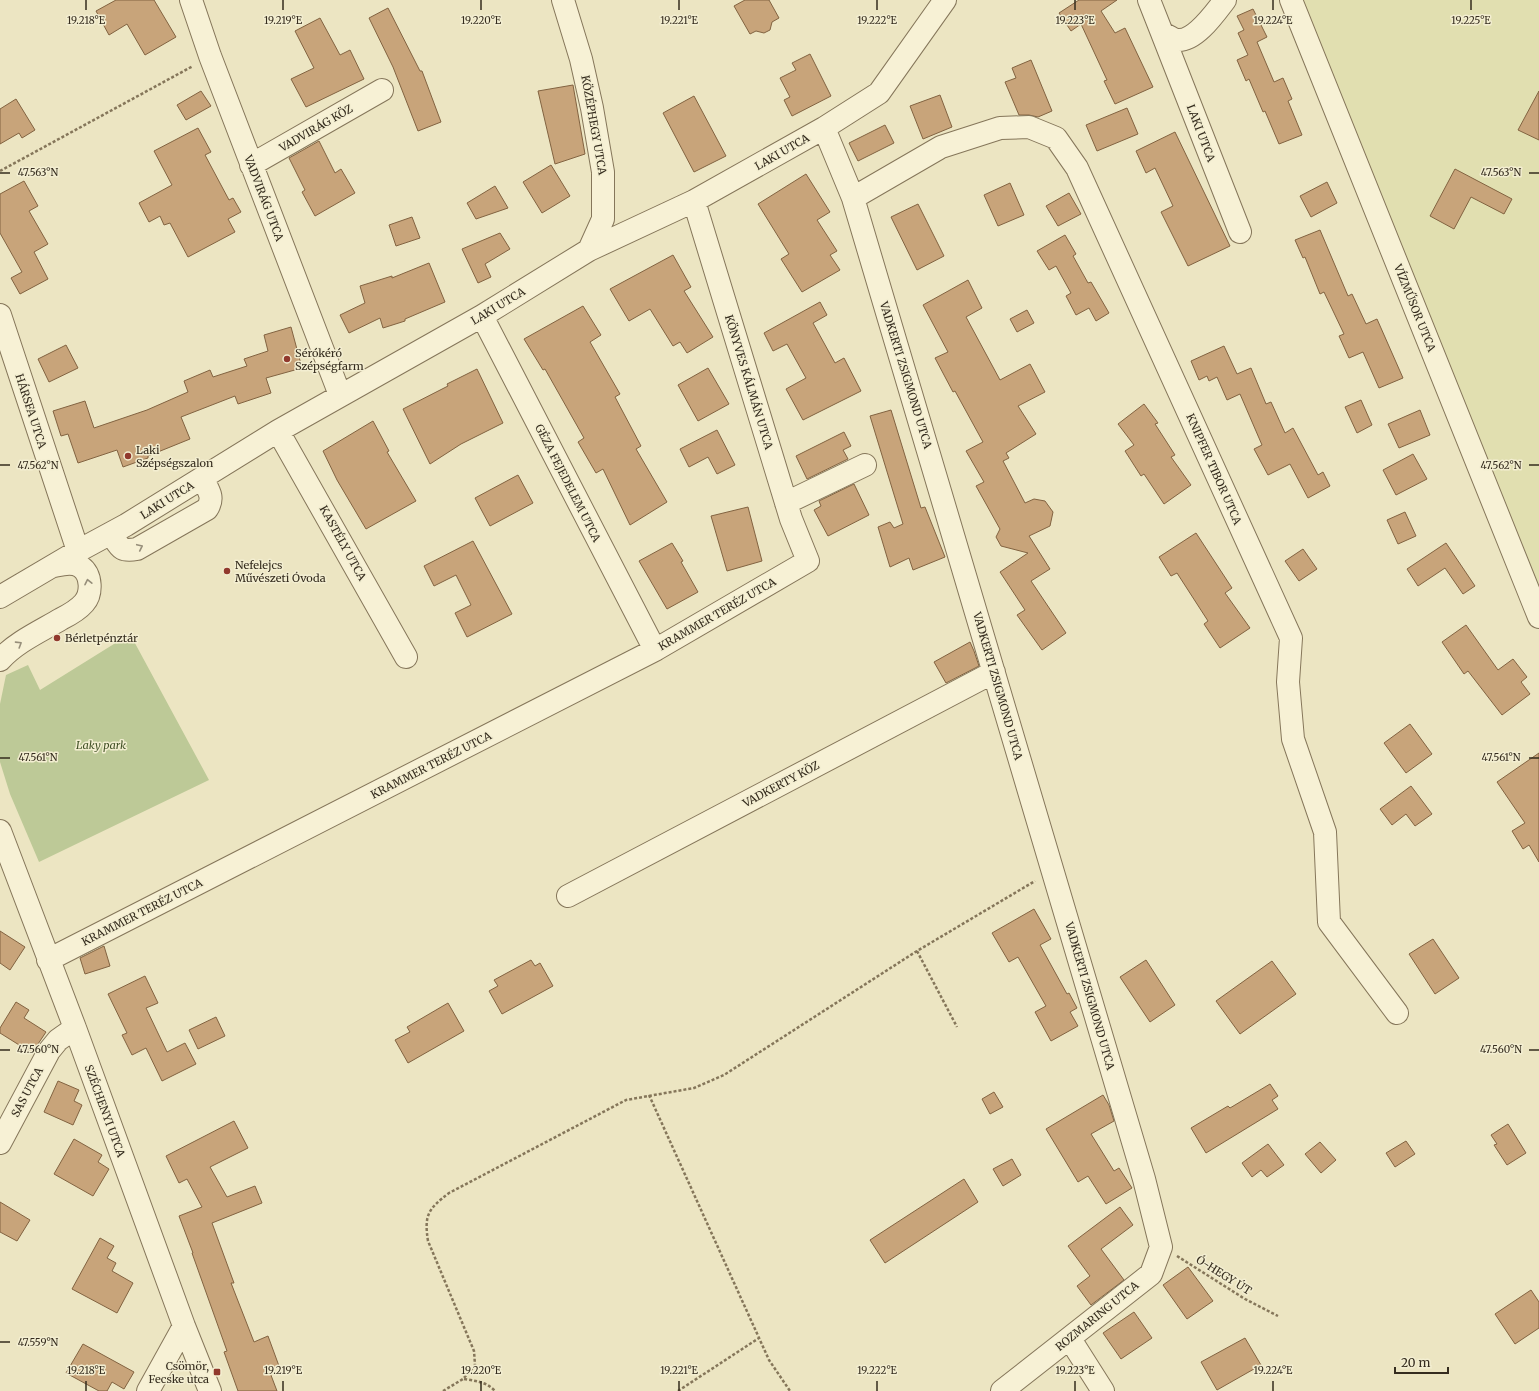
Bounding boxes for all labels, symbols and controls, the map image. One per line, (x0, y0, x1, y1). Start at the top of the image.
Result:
text: 19.218°E (67, 14, 106, 27)
text: 19.219°E (264, 14, 303, 27)
text: 19.220°E (461, 14, 502, 27)
text: 19.221°E (660, 14, 699, 27)
text: 19.222°E (857, 14, 897, 27)
text: 19.223°E (1055, 14, 1095, 27)
text: 19.224°E (1254, 14, 1293, 27)
text: 19.225°E (1451, 14, 1491, 27)
street label: KÖZÉPHEGY UTCA (578, 74, 610, 176)
street label: VADVIRÁG KÖZ (276, 101, 355, 155)
street label: LAKI UTCA (1184, 102, 1218, 164)
street label: LAKI UTCA (752, 131, 812, 173)
street label: VADVIRÁG UTCA (241, 152, 287, 243)
text: 47.563°N (18, 166, 59, 179)
text: 47.563°N (1481, 166, 1522, 179)
street label: VÍZMŰSOR UTCA (1391, 261, 1439, 354)
street label: LAKI UTCA (468, 284, 528, 328)
street label: VADKERTI ZSIGMOND UTCA (877, 299, 935, 450)
street label: KÖNYVES KÁLMÁN UTCA (722, 313, 776, 451)
place label: Sérókéró Szépségfarm (295, 346, 364, 373)
marker: Sérókéró Szépségfarm (282, 354, 292, 364)
street label: HÁRSFA UTCA (12, 372, 50, 450)
street label: KNIPFER TIBOR UTCA (1183, 411, 1245, 527)
street label: GÉZA FEJEDELEM UTCA (532, 422, 604, 545)
place label: Laki Szépségszalon (136, 443, 214, 470)
marker: Laki Szépségszalon (123, 451, 133, 461)
text: 47.562°N (18, 459, 59, 472)
text: 47.562°N (1481, 459, 1522, 472)
street label: LAKI UTCA (138, 478, 197, 522)
street label: KASTÉLY UTCA (317, 503, 370, 583)
one-way arrow (136, 544, 143, 552)
place label: Nefelejcs Művészeti Óvoda (235, 558, 326, 585)
marker: Nefelejcs Művészeti Óvoda (222, 566, 232, 576)
street label: KRAMMER TERÉZ UTCA (656, 574, 779, 653)
one-way arrow (85, 579, 93, 586)
street label: VADKERTI ZSIGMOND UTCA (970, 610, 1026, 762)
place label: Bérletpénztár (65, 631, 138, 645)
marker: Bérletpénztár (52, 633, 62, 643)
one-way arrow (15, 642, 22, 649)
street label: KRAMMER TERÉZ UTCA (368, 728, 494, 802)
park label: Laky park (76, 738, 126, 752)
text: 47.561°N (19, 751, 58, 764)
text: 47.561°N (1482, 751, 1521, 764)
street label: VADKERTY KÖZ (739, 758, 822, 811)
street label: KRAMMER TERÉZ UTCA (79, 875, 205, 949)
street label: VADKERTI ZSIGMOND UTCA (1062, 920, 1118, 1072)
text: 47.560°N (17, 1043, 59, 1056)
text: 47.560°N (1480, 1043, 1522, 1056)
street label: SZÉCHENYI UTCA (82, 1063, 128, 1159)
street label: SAS UTCA (8, 1064, 46, 1119)
street label: Ó-HEGY ÚT (1194, 1252, 1255, 1298)
street label: ROZMARING UTCA (1052, 1278, 1142, 1354)
text: 47.559°N (18, 1336, 59, 1349)
scale bar (1395, 1349, 1448, 1375)
text: 20 m (1401, 1355, 1430, 1370)
place label: Csömör, Fecske utca (149, 1359, 209, 1386)
text: 19.218°E (67, 1364, 106, 1377)
text: 19.219°E (264, 1364, 303, 1377)
text: 19.220°E (461, 1364, 502, 1377)
text: 19.221°E (660, 1364, 699, 1377)
text: 19.222°E (857, 1364, 897, 1377)
text: 19.223°E (1055, 1364, 1095, 1377)
text: 19.224°E (1254, 1364, 1293, 1377)
marker: Csömör, Fecske utca (212, 1367, 222, 1377)

